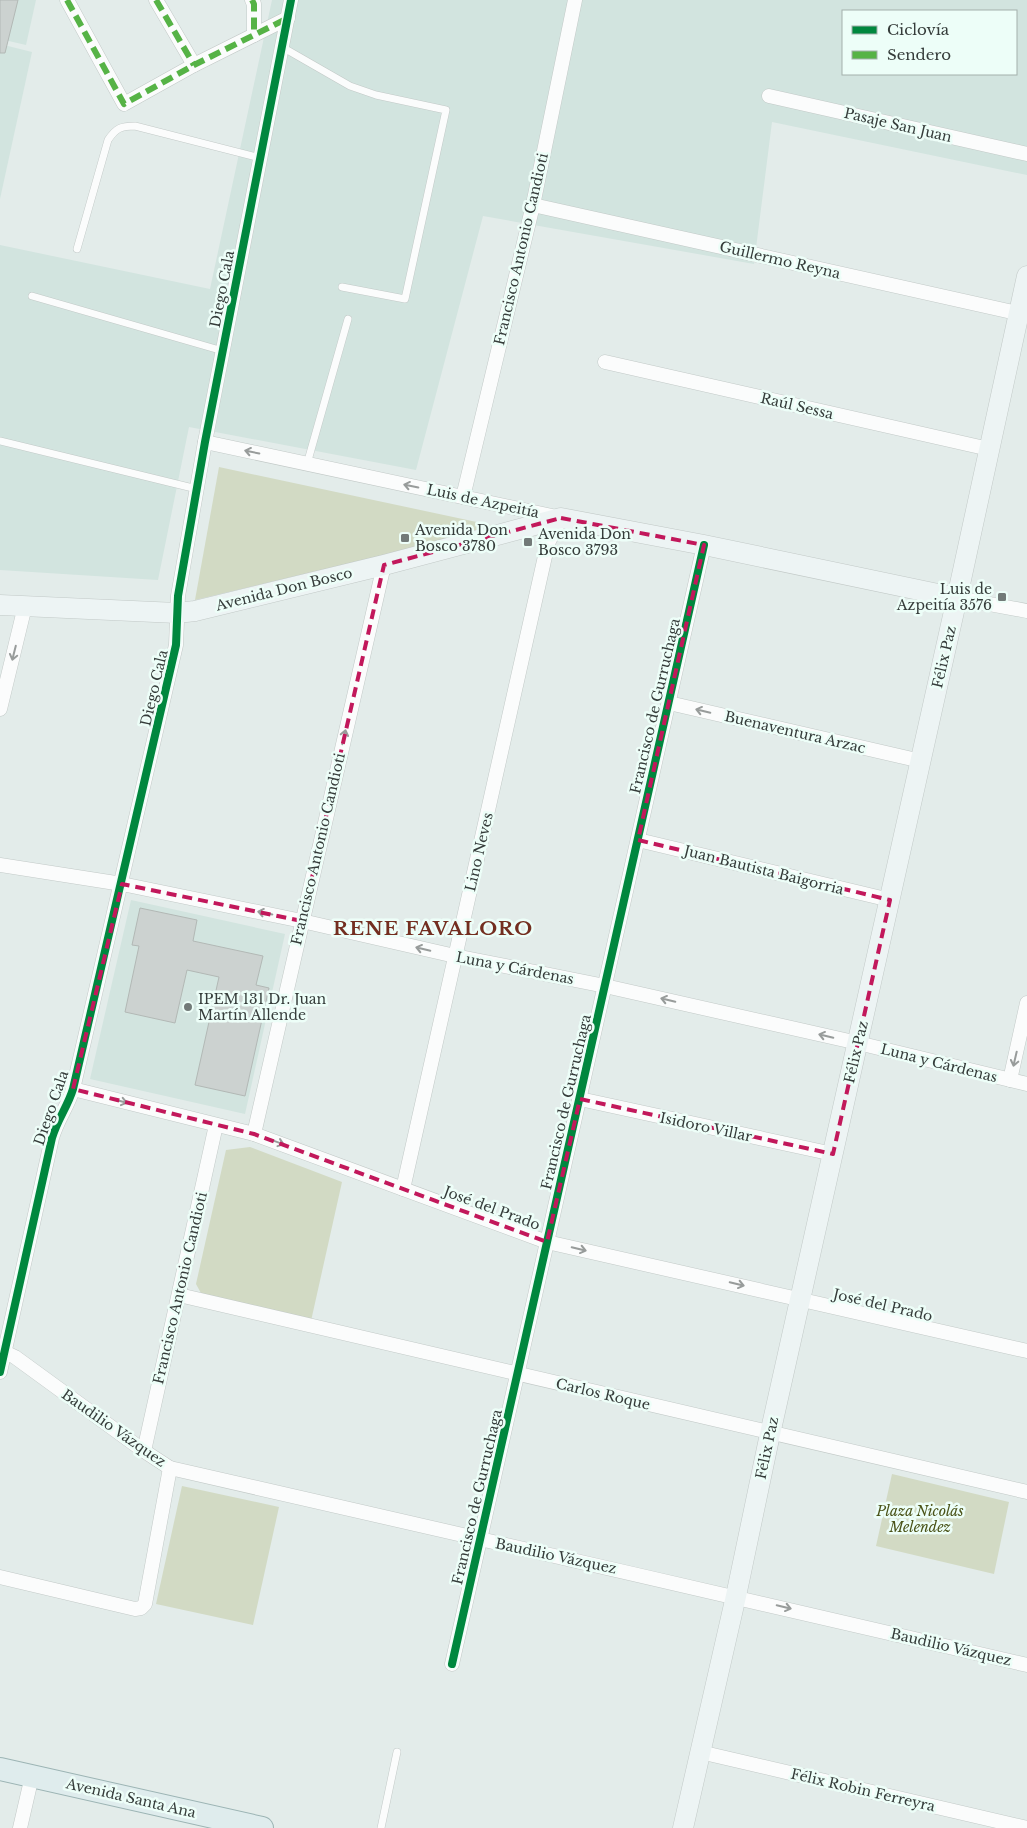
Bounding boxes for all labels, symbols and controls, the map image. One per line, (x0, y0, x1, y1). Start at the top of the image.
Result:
legend (842, 10, 1017, 75)
text: Ciclovía (887, 20, 950, 39)
text: Sendero (887, 45, 951, 64)
street label: Pasaje San Juan (842, 104, 954, 146)
street label: Francisco Antonio Candioti (490, 151, 552, 347)
street label: Guillermo Reyna (718, 237, 842, 283)
street label: Diego Cala (206, 249, 238, 329)
street label: Raúl Sessa (759, 389, 835, 423)
one-way arrow (244, 447, 260, 456)
street label: Luis de Azpeitía (425, 480, 541, 522)
one-way arrow (403, 481, 419, 490)
place label: Avenida Don Bosco 3780 (414, 521, 508, 555)
place label: Avenida Don Bosco 3793 (537, 525, 631, 559)
marker: Avenida Don Bosco 3780 (399, 532, 411, 544)
marker: Avenida Don Bosco 3793 (522, 536, 534, 548)
street label: Avenida Don Bosco (213, 563, 354, 615)
place label: Luis de Azpeitía 3576 (896, 580, 992, 614)
marker: Luis de Azpeitía 3576 (996, 591, 1008, 603)
street label: Francisco de Gurruchaga (626, 616, 684, 795)
street label: Félix Paz (928, 624, 960, 690)
one-way arrow (9, 645, 18, 661)
street label: Diego Cala (136, 648, 172, 728)
one-way arrow (695, 706, 711, 715)
street label: Buenaventura Arzac (723, 707, 868, 757)
one-way arrow (340, 729, 349, 745)
street label: Francisco Antonio Candioti (287, 751, 349, 947)
street label: Lino Neves (461, 811, 497, 893)
street label: Juan Bautista Baigorria (680, 841, 846, 899)
one-way arrow (257, 908, 273, 917)
district label: RENE FAVALORO (333, 917, 533, 940)
one-way arrow (416, 944, 432, 953)
street label: Luna y Cárdenas (455, 948, 575, 988)
place label: IPEM 131 Dr. Juan Martín Allende (198, 990, 327, 1024)
one-way arrow (660, 995, 676, 1004)
marker: IPEM 131 Dr. Juan Martín Allende (182, 1001, 194, 1013)
street label: Francisco de Gurruchaga (537, 1012, 595, 1191)
street label: Félix Paz (840, 1019, 872, 1085)
one-way arrow (819, 1031, 835, 1040)
street label: Luna y Cárdenas (879, 1040, 999, 1086)
one-way arrow (1009, 1050, 1019, 1066)
street label: Diego Cala (30, 1068, 72, 1148)
one-way arrow (112, 1097, 128, 1106)
street label: Isidoro Villar (658, 1108, 754, 1146)
one-way arrow (269, 1138, 284, 1147)
street label: José del Prado (439, 1182, 543, 1234)
street label: Francisco Antonio Candioti (149, 1190, 211, 1386)
one-way arrow (570, 1245, 586, 1254)
one-way arrow (729, 1280, 745, 1290)
street label: José del Prado (830, 1284, 934, 1325)
street label: Carlos Roque (554, 1374, 652, 1414)
street label: Baudilio Vázquez (58, 1385, 170, 1471)
street label: Francisco de Gurruchaga (448, 1407, 506, 1586)
street label: Félix Paz (752, 1415, 782, 1481)
park label: Plaza Nicolás Melendez (875, 1502, 964, 1536)
street label: Baudilio Vázquez (494, 1534, 618, 1578)
one-way arrow (775, 1603, 791, 1612)
street label: Baudilio Vázquez (889, 1624, 1013, 1670)
street label: Félix Robin Ferreyra (789, 1765, 937, 1815)
street label: Avenida Santa Ana (63, 1774, 198, 1822)

